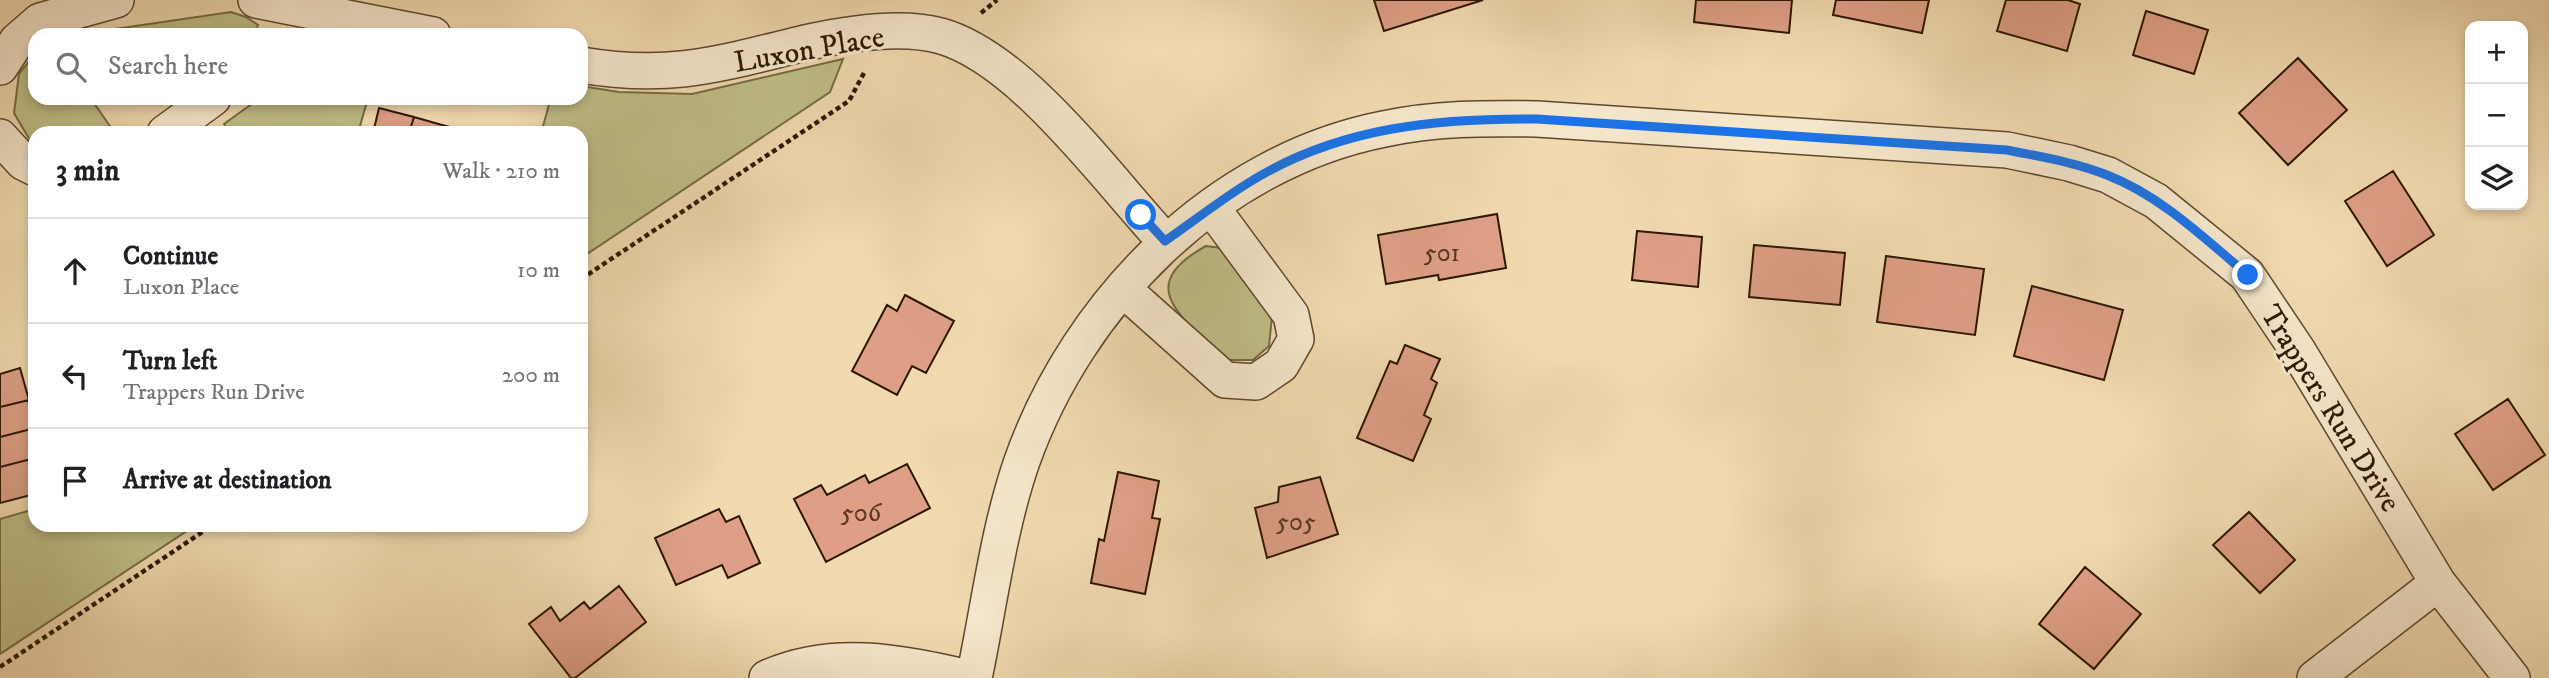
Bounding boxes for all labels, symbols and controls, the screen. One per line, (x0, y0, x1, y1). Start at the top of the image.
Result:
street label: Luxon Place (731, 19, 887, 82)
map controls (2465, 21, 2528, 210)
button: + (2465, 21, 2528, 84)
search box (28, 28, 588, 105)
icon: search (52, 48, 90, 86)
text: Search here (108, 50, 228, 83)
button: − (2465, 84, 2528, 147)
button: layers (2465, 147, 2528, 210)
text: 3 min (56, 153, 120, 190)
text: Walk · 210 m (443, 157, 560, 186)
route start (1125, 199, 1156, 230)
house number: 501 (1424, 237, 1460, 270)
text: Continue (123, 240, 218, 273)
icon: ahead (56, 252, 94, 290)
text: 10 m (517, 256, 560, 285)
route end (2232, 259, 2263, 290)
text: Luxon Place (123, 273, 239, 302)
street label: Trappers Run Drive (2251, 298, 2408, 519)
text: Turn left (123, 345, 217, 378)
icon: left (56, 357, 94, 395)
text: 200 m (502, 361, 560, 390)
text: Trappers Run Drive (123, 378, 305, 407)
icon: arrive (56, 462, 94, 500)
text: Arrive at destination (123, 464, 332, 497)
house number: 506 (841, 497, 883, 530)
house number: 505 (1276, 506, 1316, 539)

